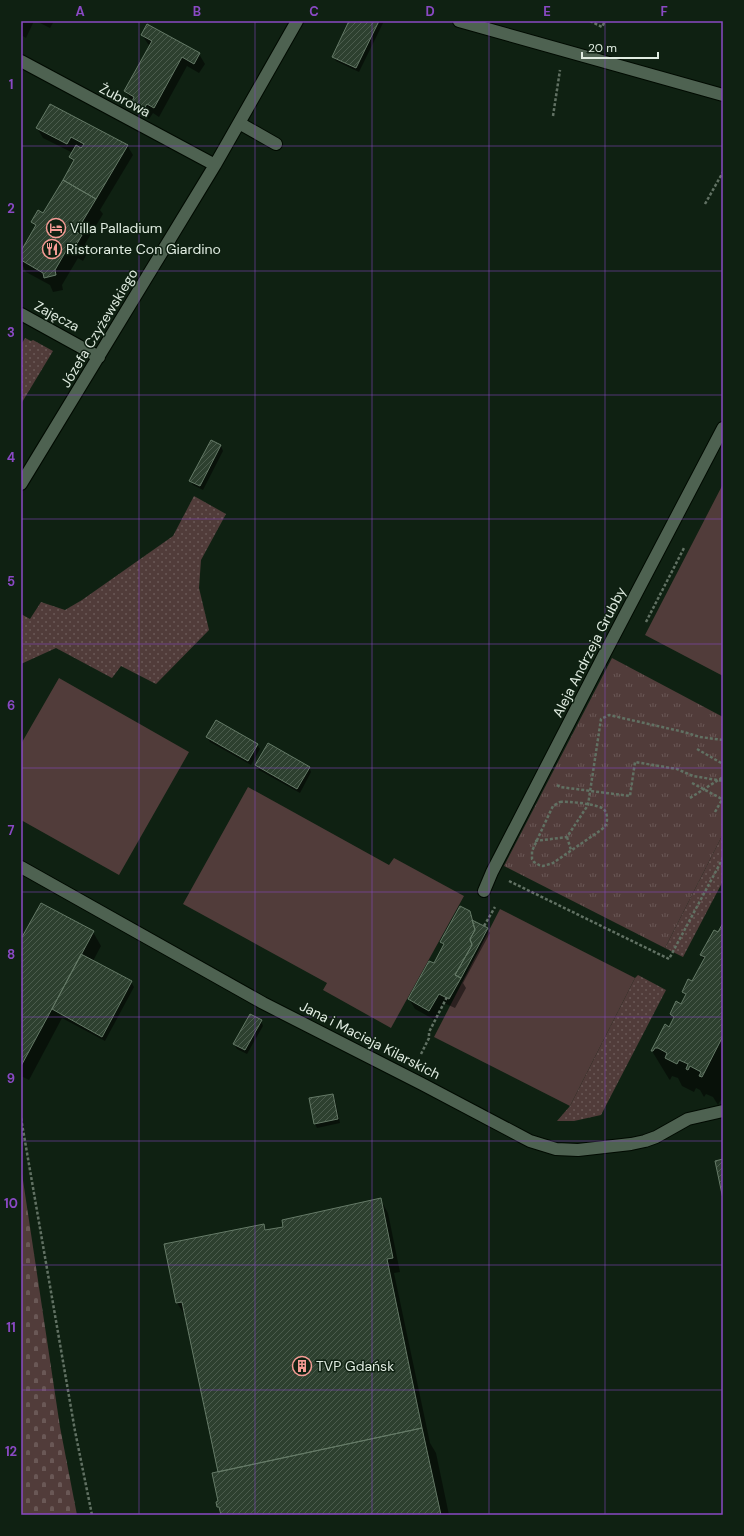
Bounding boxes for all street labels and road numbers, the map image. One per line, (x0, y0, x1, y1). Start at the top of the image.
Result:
street label: Żubrowa (96, 79, 154, 121)
street label: Józefa Czyżewskiego (56, 265, 142, 391)
street label: Zajęcza (31, 297, 83, 335)
street label: Aleja Andrzeja Grubby (548, 584, 630, 720)
street label: Jana i Macieja Kilarskich (297, 997, 443, 1083)

